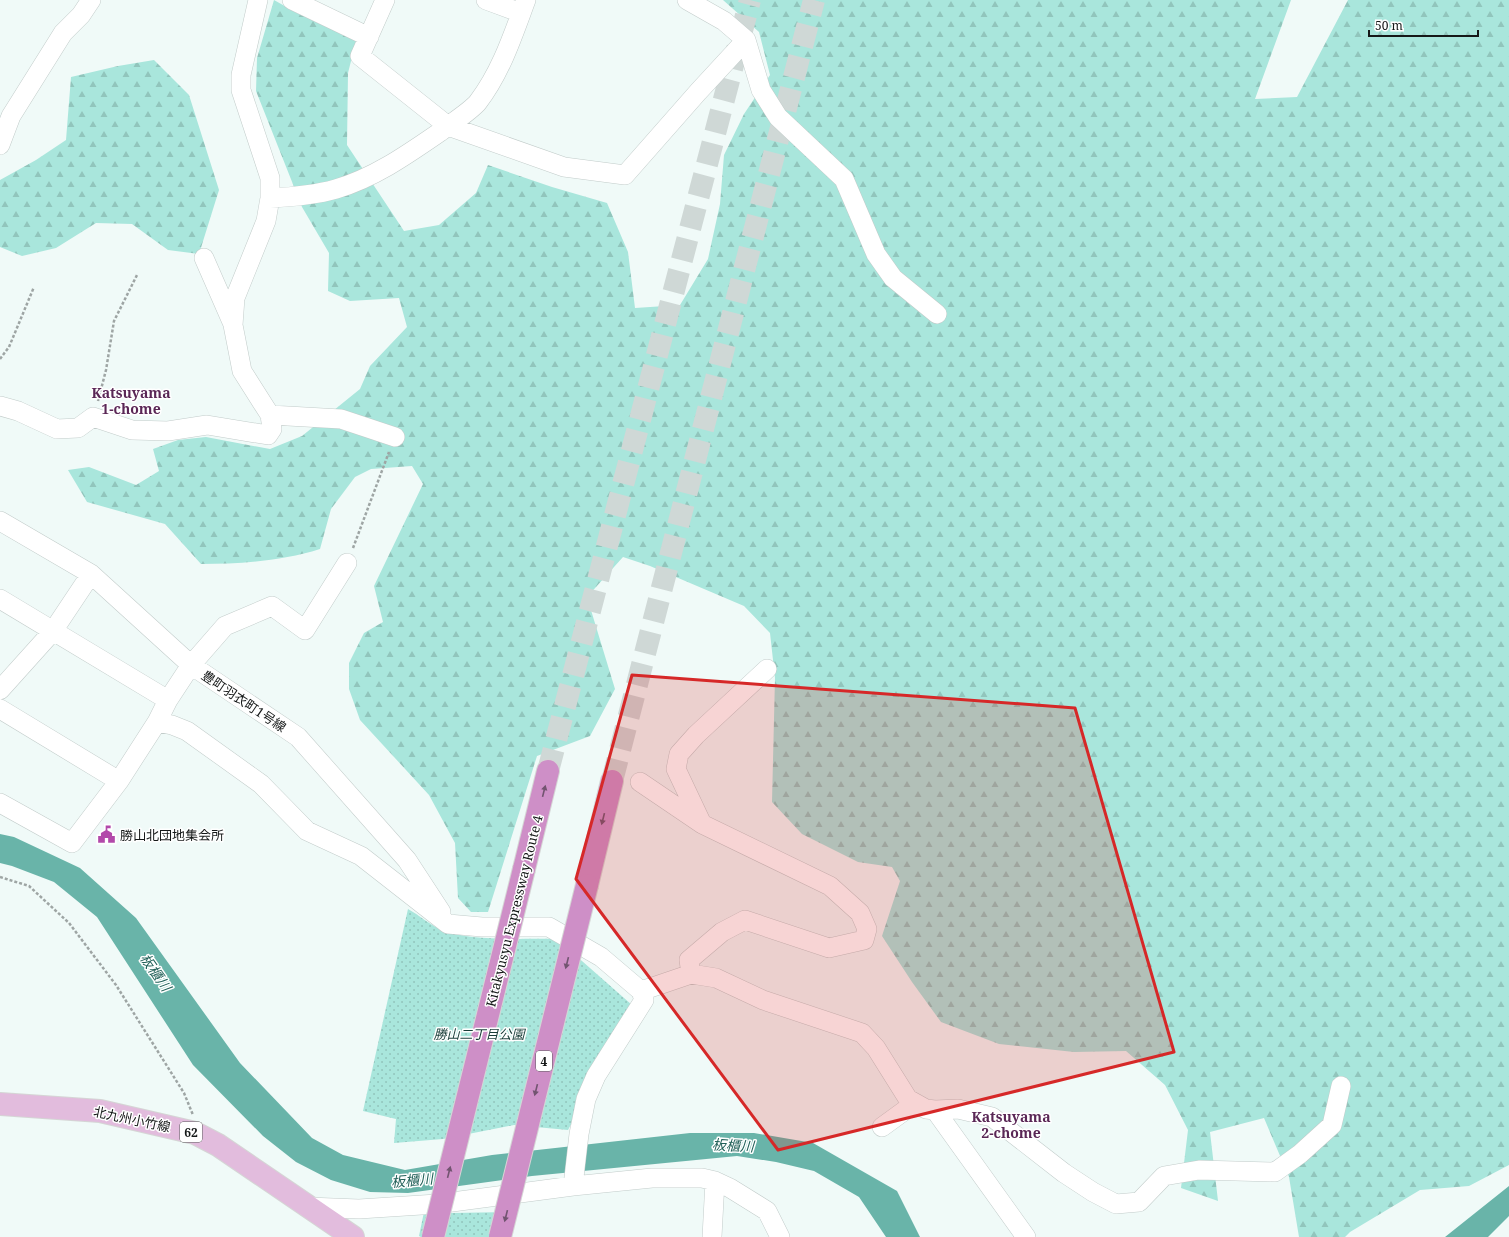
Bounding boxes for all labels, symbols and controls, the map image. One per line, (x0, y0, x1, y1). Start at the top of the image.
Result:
scale bar (1369, 12, 1478, 38)
text: 50 m (1375, 17, 1403, 34)
district label: Katsuyama 1-chome (91, 383, 171, 418)
street label: 豊町羽衣町1号線 (198, 666, 290, 736)
one-way arrow (541, 784, 547, 797)
street label: Kitakyusyu Expressway Route 4 (481, 813, 547, 1009)
one-way arrow (599, 813, 605, 825)
public building icon: 勝山北団地集会所 (97, 825, 117, 845)
place label: 勝山北団地集会所 (120, 826, 224, 844)
water label: 板櫃川 (136, 949, 177, 996)
one-way arrow (564, 957, 570, 970)
park label: 勝山二丁目公園 (433, 1025, 526, 1043)
road number: 4 (536, 1051, 552, 1071)
one-way arrow (533, 1083, 539, 1096)
street label: 北九州小竹線 (92, 1102, 172, 1136)
district label: Katsuyama 2-chome (971, 1107, 1051, 1142)
road number: 62 (180, 1122, 202, 1142)
water label: 板櫃川 (712, 1134, 756, 1156)
one-way arrow (447, 1166, 453, 1178)
water label: 板櫃川 (390, 1169, 436, 1191)
one-way arrow (502, 1210, 508, 1222)

